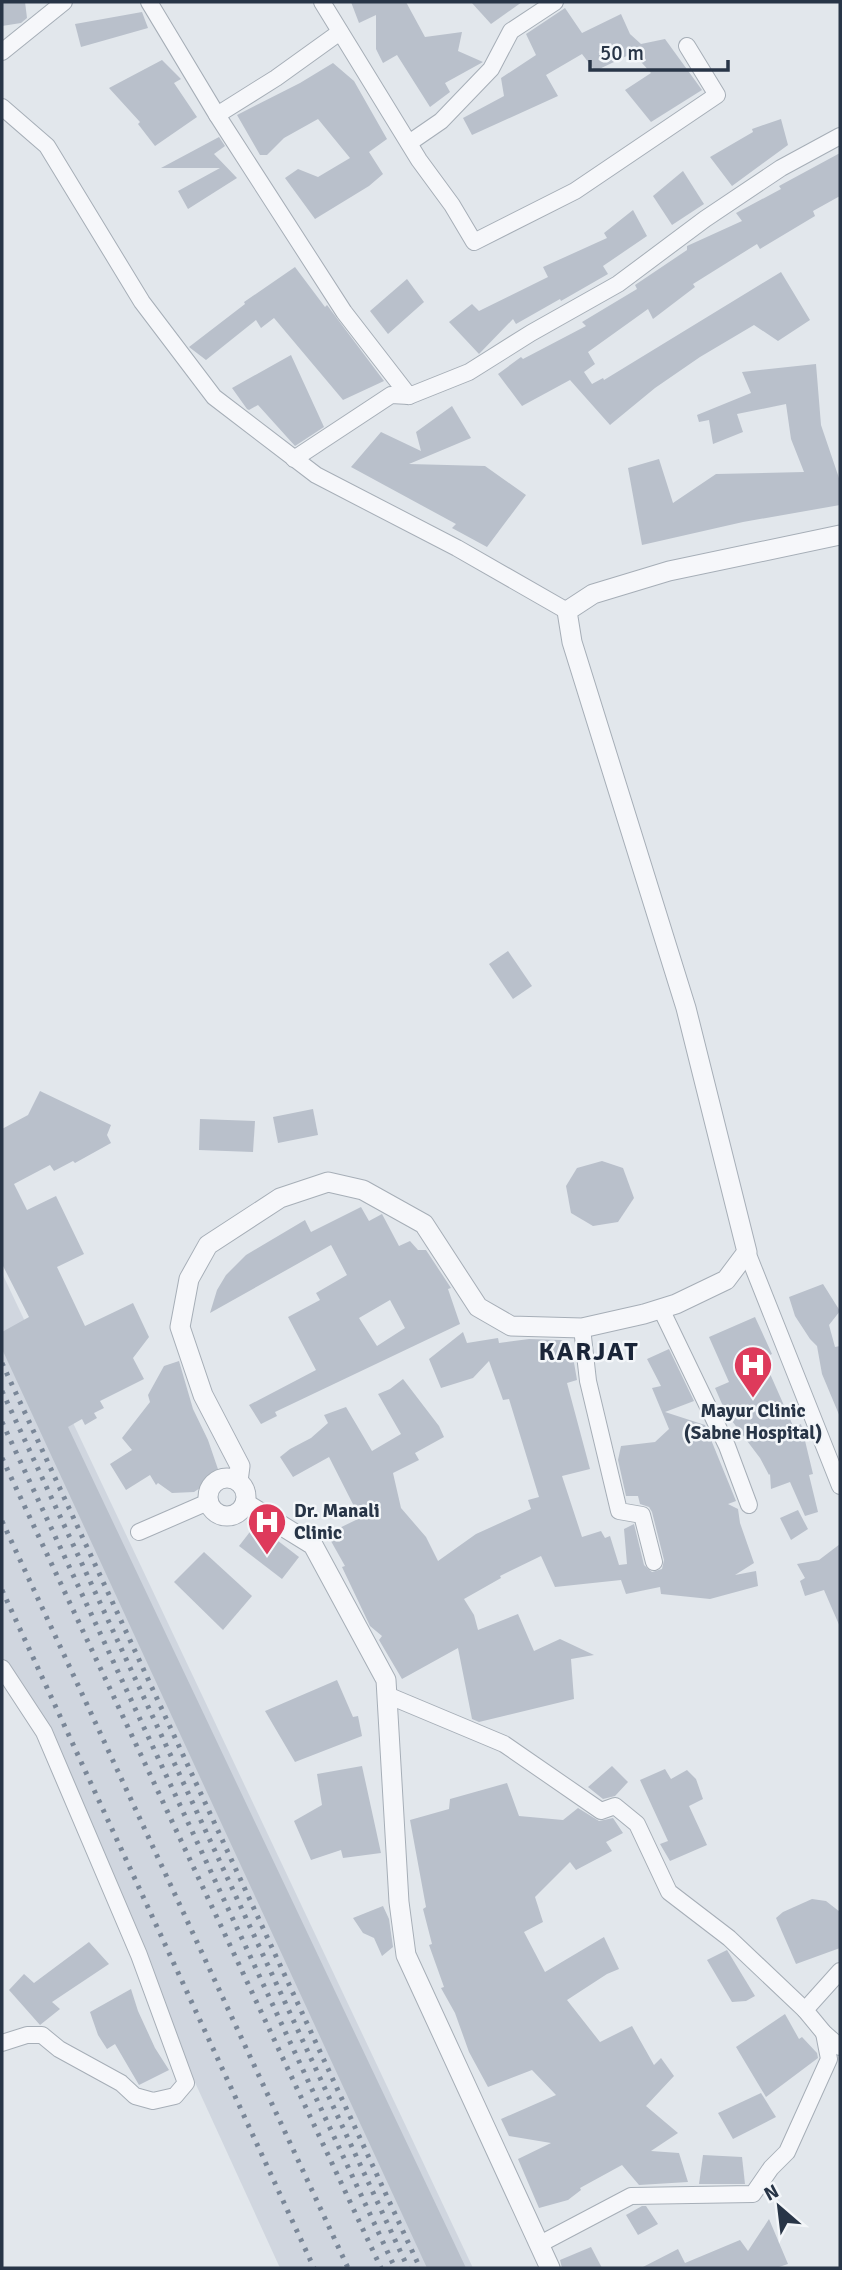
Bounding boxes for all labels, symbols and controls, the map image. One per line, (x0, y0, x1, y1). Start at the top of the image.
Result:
scale bar (590, 28, 728, 72)
text: 50 m (600, 40, 644, 66)
district label: KARJAT (539, 1336, 639, 1368)
hospital icon: Mayur Clinic (Sabne Hospital) (732, 1344, 774, 1399)
place label: Mayur Clinic (Sabne Hospital) (684, 1399, 822, 1445)
place label: Dr. Manali Clinic (294, 1499, 380, 1545)
hospital icon: Dr. Manali Clinic (246, 1501, 288, 1556)
north arrow (744, 2172, 814, 2242)
text: N (760, 2179, 783, 2207)

